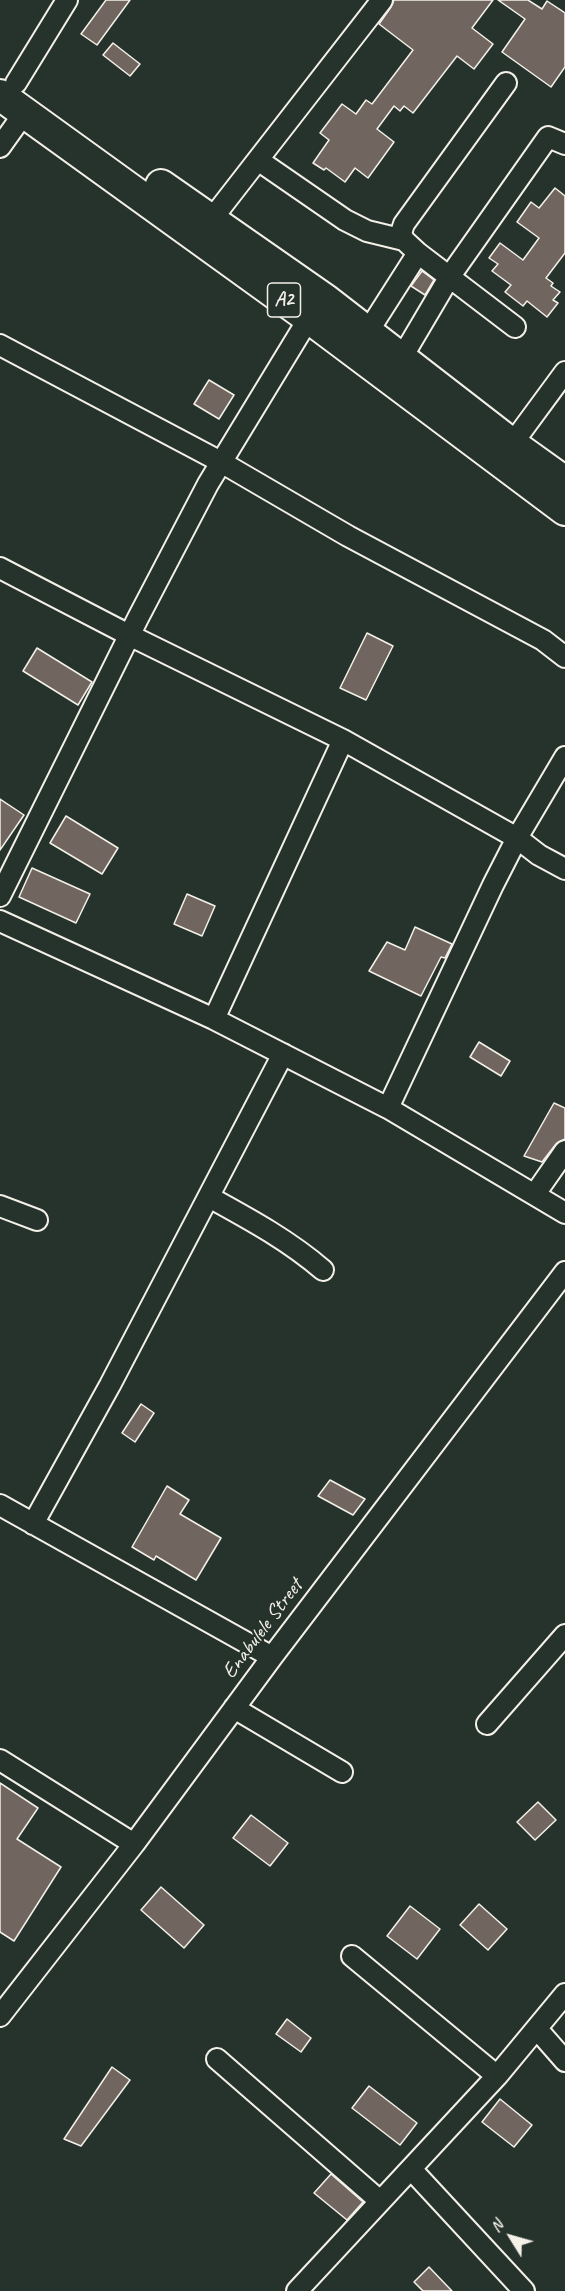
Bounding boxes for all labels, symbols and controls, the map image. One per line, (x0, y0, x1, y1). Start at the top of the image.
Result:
road number: A2 (268, 283, 300, 317)
street label: Enabulele Street (217, 1574, 309, 1684)
north arrow (481, 2207, 541, 2267)
text: N (486, 2216, 508, 2236)

